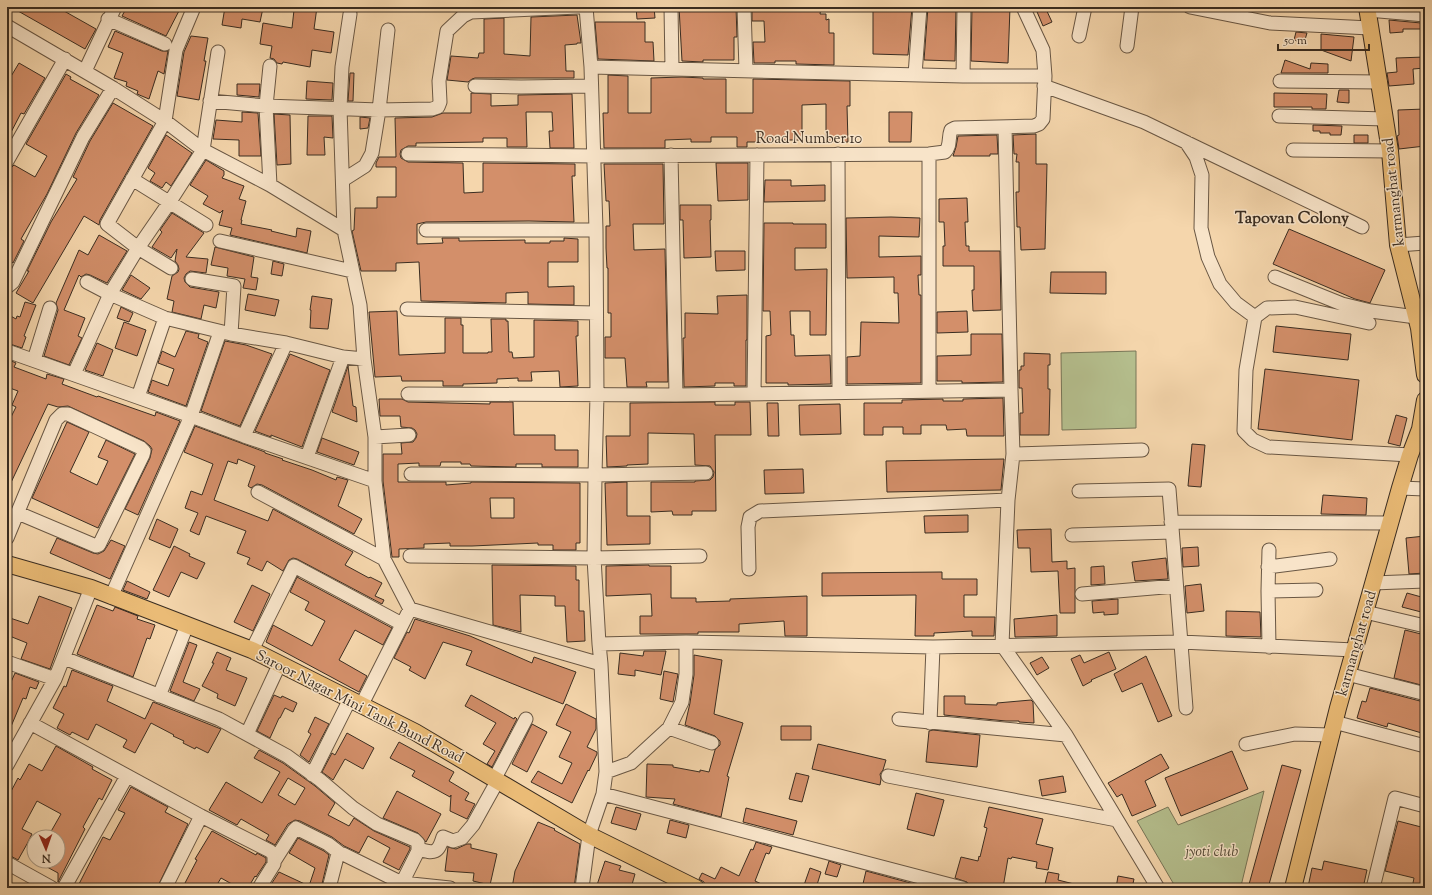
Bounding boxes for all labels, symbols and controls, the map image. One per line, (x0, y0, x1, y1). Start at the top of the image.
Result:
scale bar (1278, 26, 1369, 52)
text: 50 m (1283, 32, 1307, 50)
street label: Road Number 10 (756, 129, 862, 150)
street label: karmanghat road (1378, 136, 1411, 247)
district label: Tapovan Colony (1235, 208, 1349, 231)
street label: karmanghat road (1332, 588, 1383, 699)
street label: Saroor Nagar Mini Tank Bund Road (252, 646, 467, 769)
north arrow (26, 829, 66, 869)
park label: jyoti club (1184, 842, 1238, 863)
text: N (41, 850, 52, 866)

